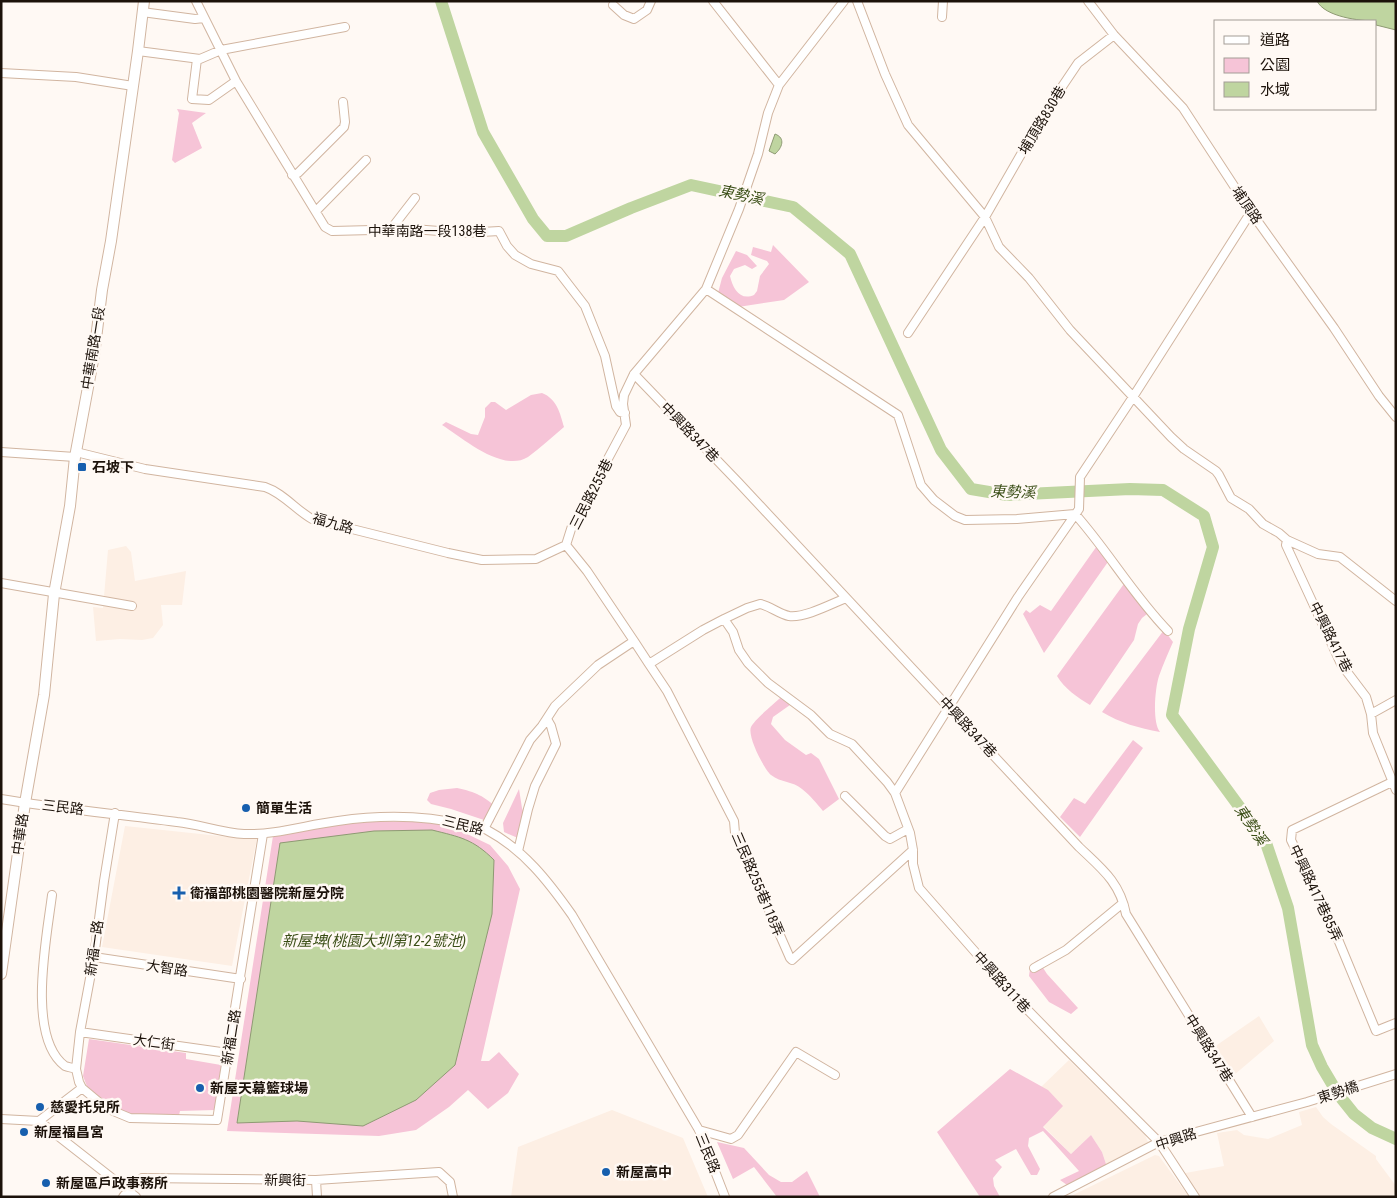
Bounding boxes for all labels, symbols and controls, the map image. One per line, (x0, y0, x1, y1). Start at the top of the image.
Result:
legend (1214, 20, 1377, 110)
text: 道路 (1260, 31, 1290, 49)
text: 公園 (1260, 56, 1290, 74)
text: 水域 (1260, 81, 1290, 99)
street label: 埔頂路830巷 (1015, 83, 1069, 157)
water label: 東勢溪 (717, 182, 767, 209)
street label: 埔頂路 (1229, 183, 1265, 227)
street label: 中華南路一段138巷 (368, 223, 486, 239)
street label: 中華南路一段 (79, 305, 107, 391)
street label: 中興路347巷 (658, 399, 722, 465)
street label: 三民路255巷 (566, 456, 616, 532)
place label: 石坡下 (92, 459, 134, 475)
marker: 石坡下 (76, 461, 88, 473)
water label: 東勢溪 (990, 482, 1038, 502)
street label: 福九路 (311, 510, 355, 536)
street label: 中興路417巷 (1306, 599, 1356, 675)
street label: 中興路347巷 (936, 693, 1000, 761)
street label: 三民路 (41, 797, 85, 817)
place label: 簡單生活 (256, 800, 312, 816)
water label: 東勢溪 (1231, 801, 1272, 850)
marker: 簡單生活 (240, 802, 252, 814)
street label: 中華路 (9, 812, 31, 856)
street label: 三民路 (441, 812, 485, 838)
street label: 三民路255巷118弄 (729, 830, 787, 938)
street label: 中興路417巷85弄 (1287, 842, 1345, 944)
place label: 衛福部桃園醫院新屋分院 (190, 885, 344, 901)
marker: 衛福部桃園醫院新屋分院 (172, 886, 186, 900)
street label: 新福一路 (82, 919, 106, 977)
water label: 新屋埤(桃園大圳第12-2號池) (282, 932, 466, 950)
street label: 中興路311巷 (970, 948, 1034, 1016)
street label: 大智路 (145, 957, 189, 979)
street label: 新福二路 (219, 1008, 243, 1066)
street label: 中興路347巷 (1182, 1011, 1236, 1085)
street label: 大仁街 (132, 1031, 176, 1053)
street label: 東勢橋 (1316, 1078, 1360, 1106)
place label: 新屋天幕籃球場 (210, 1080, 308, 1096)
marker: 新屋天幕籃球場 (194, 1082, 206, 1094)
place label: 慈愛托兒所 (50, 1099, 120, 1115)
marker: 慈愛托兒所 (34, 1101, 46, 1113)
place label: 新屋福昌宮 (34, 1124, 104, 1140)
street label: 中興路 (1154, 1125, 1198, 1153)
marker: 新屋福昌宮 (18, 1126, 30, 1138)
street label: 三民路 (693, 1131, 723, 1175)
place label: 新屋高中 (616, 1164, 672, 1180)
marker: 新屋高中 (600, 1166, 612, 1178)
street label: 新興街 (264, 1172, 306, 1188)
place label: 新屋區戶政事務所 (56, 1175, 168, 1191)
marker: 新屋區戶政事務所 (40, 1177, 52, 1189)

